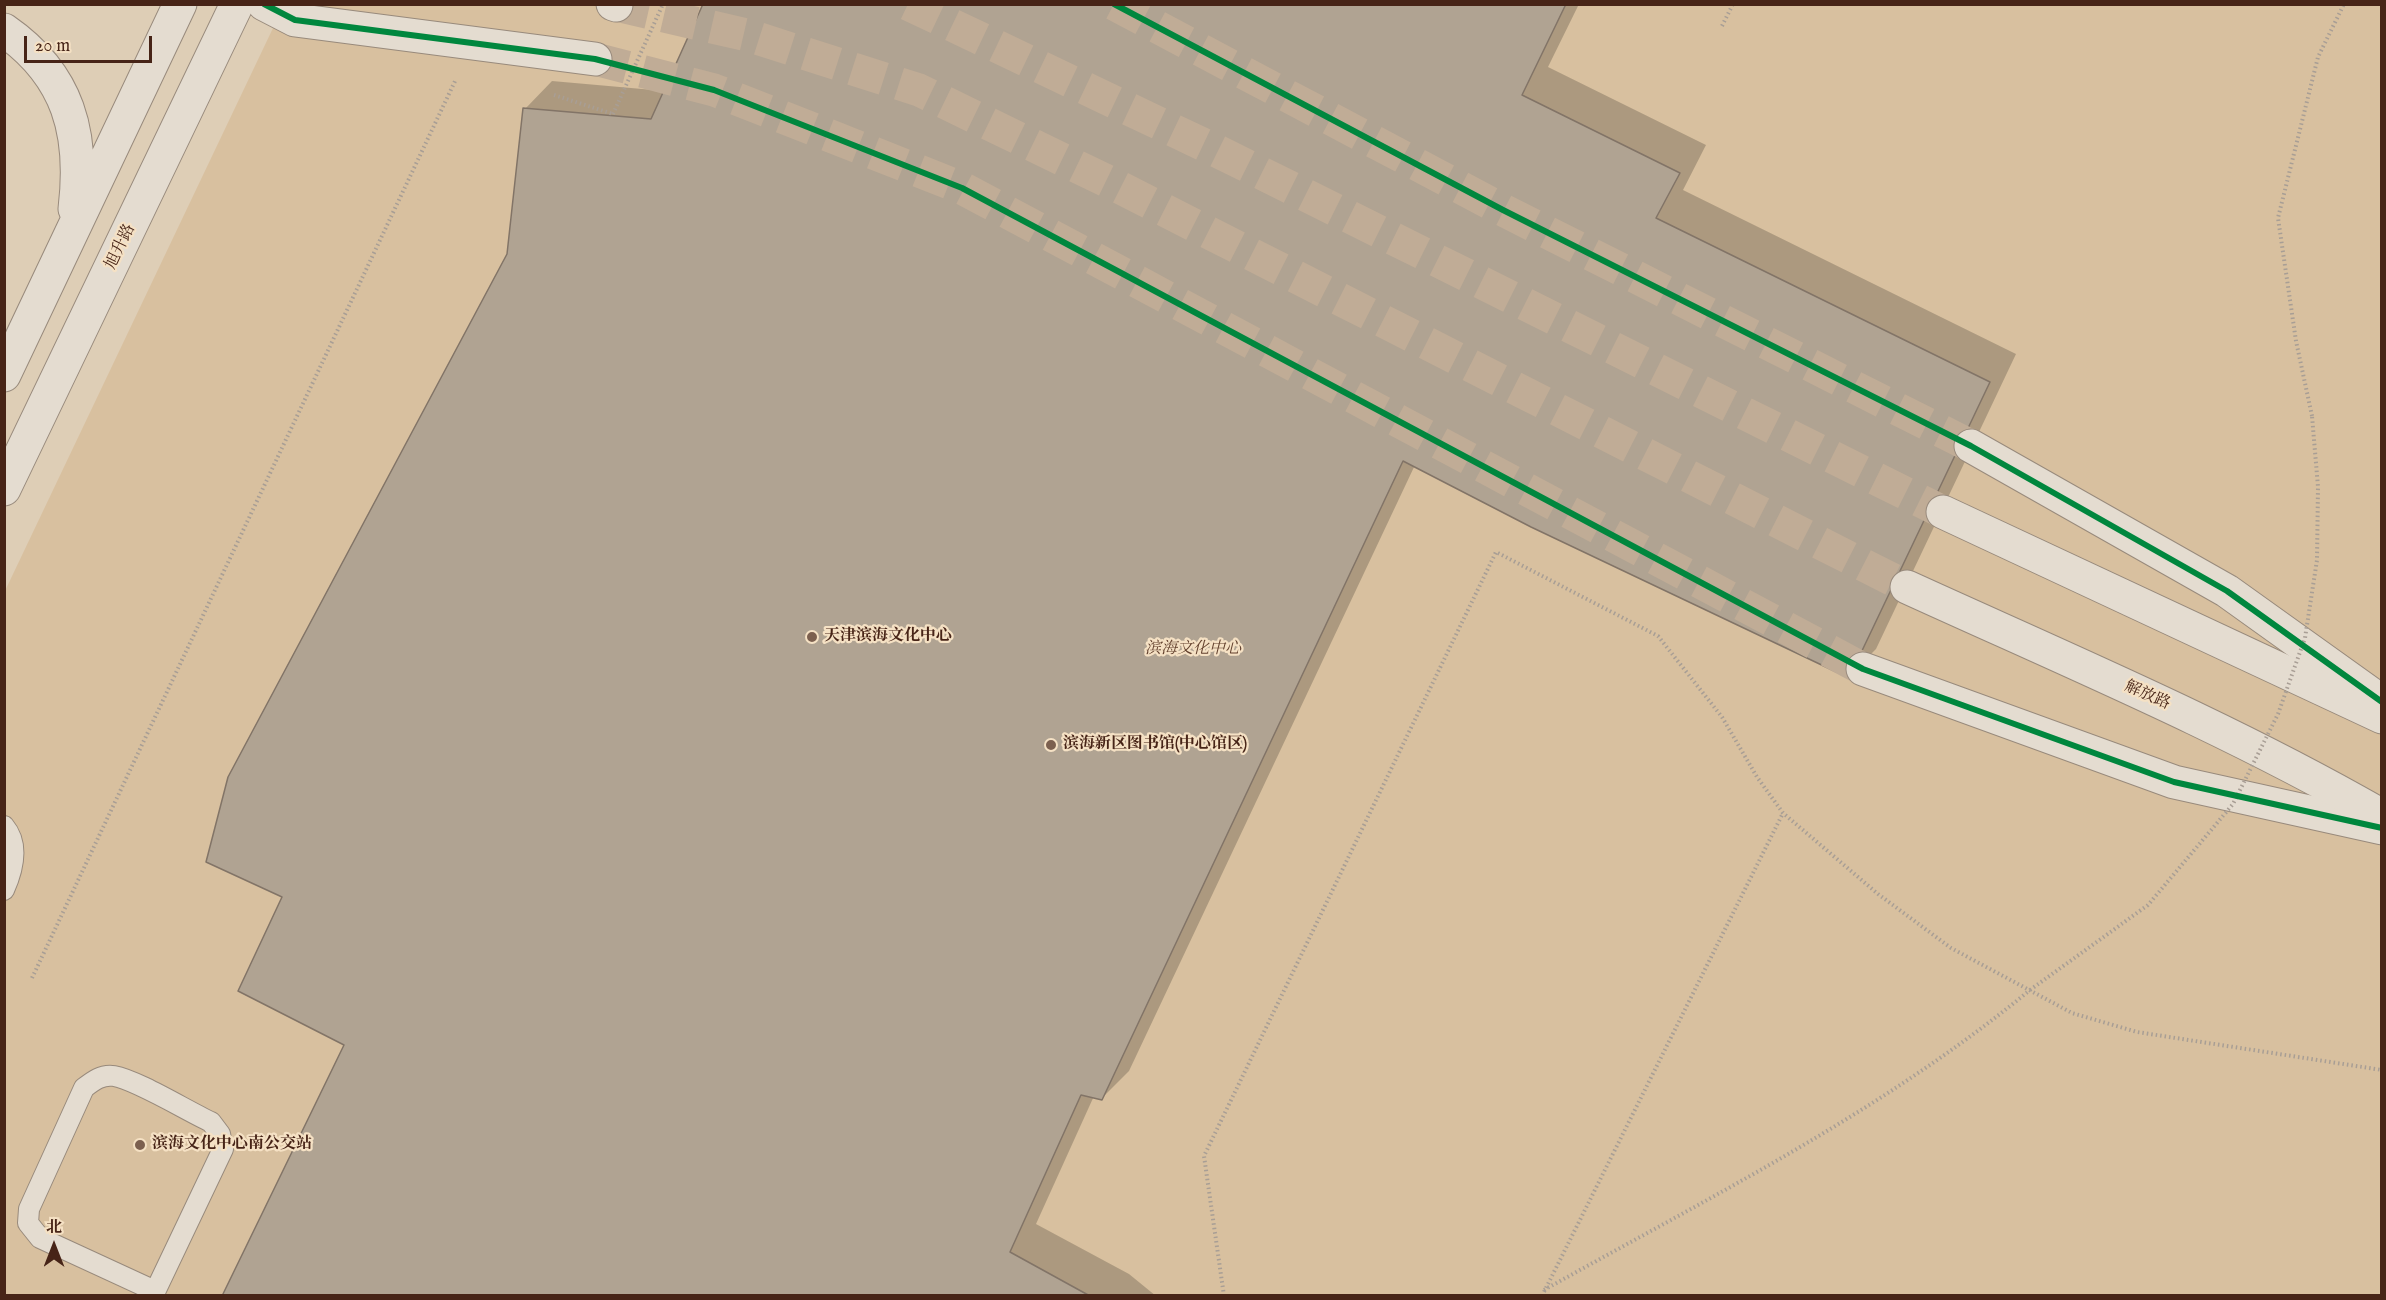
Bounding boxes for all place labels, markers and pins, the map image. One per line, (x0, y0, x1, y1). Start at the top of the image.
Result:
place label: 天津滨海文化中心 (824, 627, 952, 647)
marker: 天津滨海文化中心 (805, 630, 819, 644)
place label: 滨海新区图书馆(中心馆区) (1063, 735, 1247, 755)
marker: 滨海新区图书馆(中心馆区) (1044, 738, 1058, 752)
place label: 滨海文化中心南公交站 (152, 1135, 312, 1155)
marker: 滨海文化中心南公交站 (133, 1138, 147, 1152)

